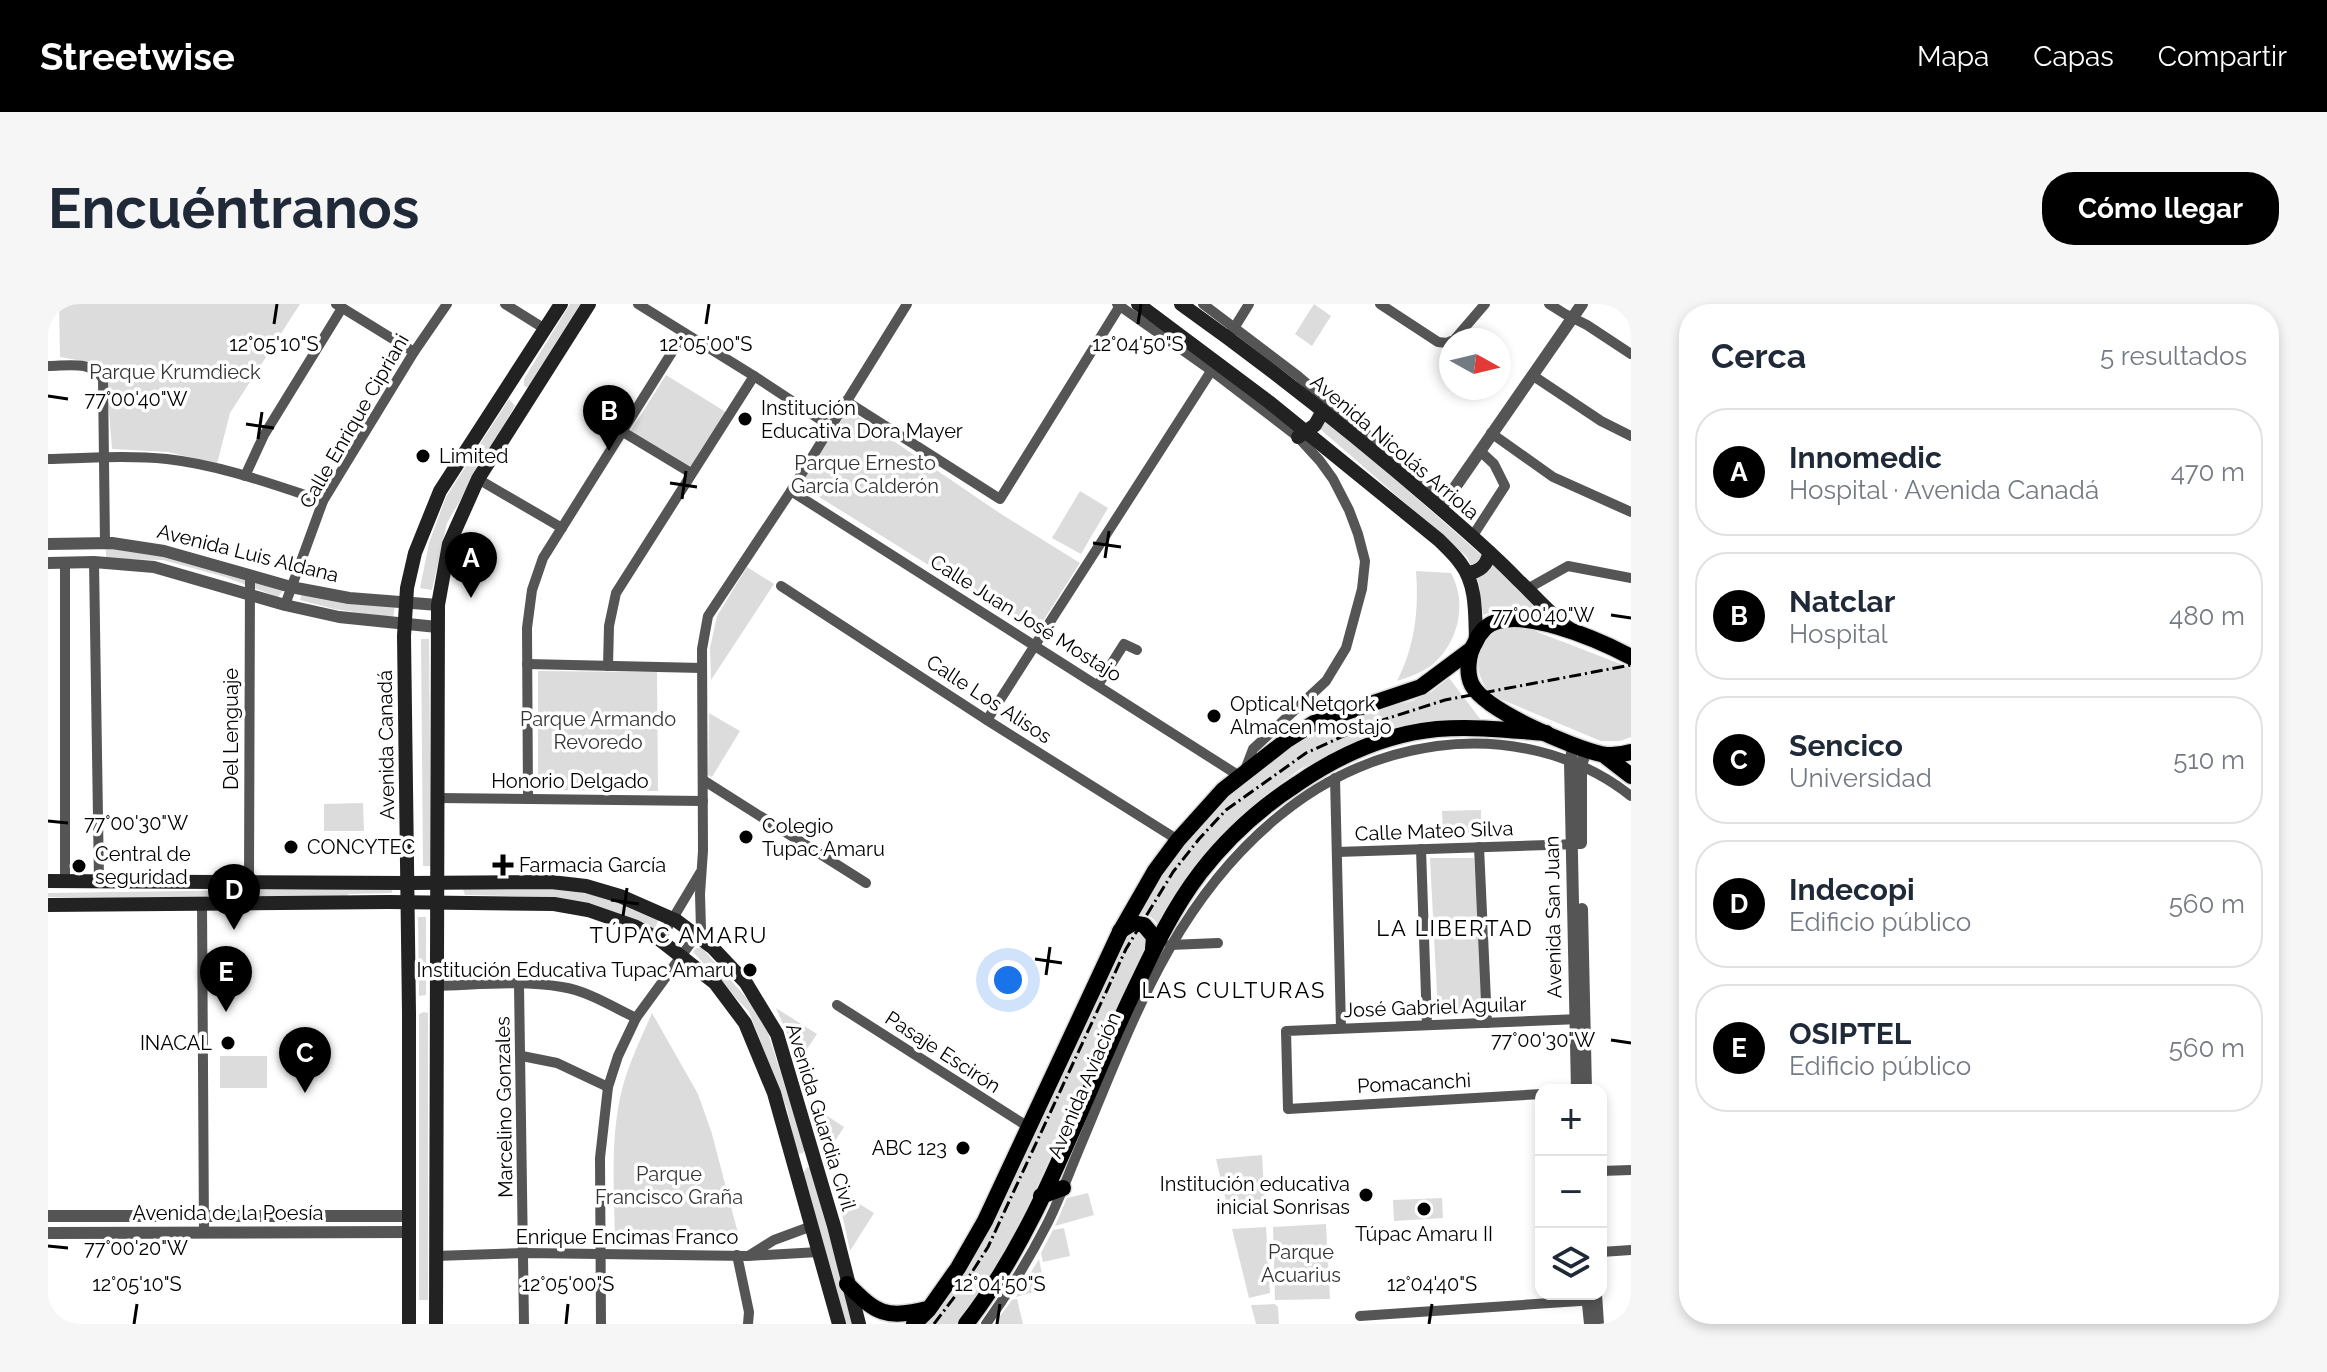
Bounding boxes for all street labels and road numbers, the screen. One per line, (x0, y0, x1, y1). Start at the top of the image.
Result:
street label: Calle Enrique Cipriani (294, 330, 414, 512)
street label: Avenida Nicolás Arriola (1306, 369, 1484, 525)
street label: Avenida Luis Aldana (155, 519, 341, 587)
street label: Calle Juan José Mostajo (926, 549, 1126, 687)
street label: Calle Los Alisos (922, 650, 1056, 748)
street label: Del Lenguaje (219, 668, 243, 790)
street label: Avenida Canadá (373, 670, 399, 820)
street label: Honorio Delgado (491, 769, 649, 793)
street label: Calle Mateo Silva (1354, 816, 1514, 846)
street label: Avenida San Juan (1540, 836, 1566, 998)
street label: José Gabriel Aguilar (1343, 992, 1527, 1022)
street label: Pasaje Escirón (881, 1006, 1005, 1098)
street label: Avenida Aviación (1042, 1008, 1126, 1162)
street label: Marcelino Gonzales (490, 1016, 518, 1198)
street label: Avenida Guardia Civil (781, 1020, 861, 1214)
street label: Pomacanchi (1356, 1068, 1472, 1098)
street label: Avenida de la Poesía (133, 1201, 323, 1225)
street label: Enrique Encimas Franco (516, 1225, 738, 1249)

